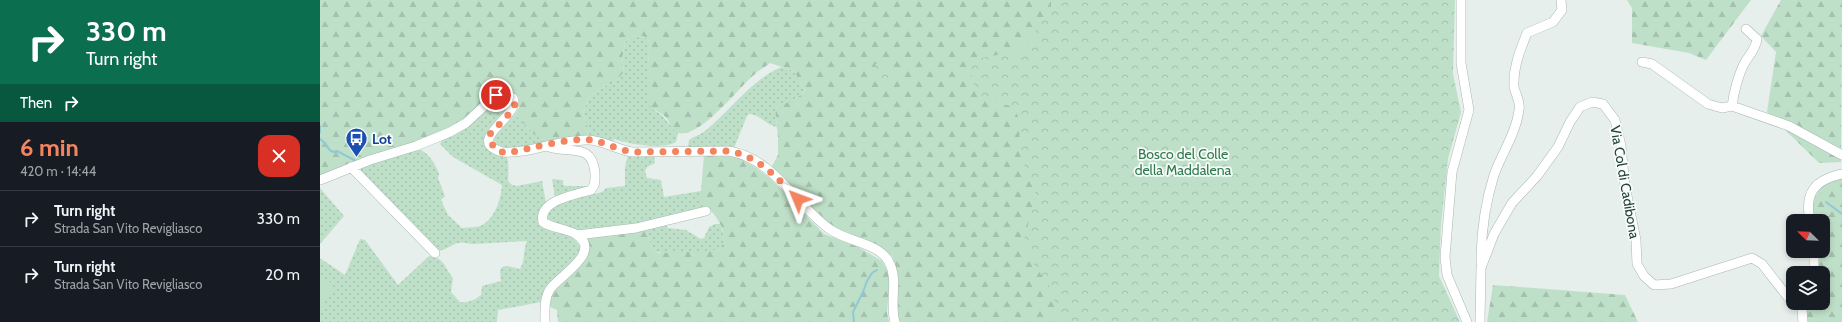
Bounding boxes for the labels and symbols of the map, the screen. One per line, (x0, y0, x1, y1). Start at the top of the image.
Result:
pin (479, 78, 513, 112)
street label: Via Col di Cadibona (1606, 124, 1644, 240)
bus stop icon: Lot (343, 126, 369, 159)
place label: Lot (372, 130, 392, 148)
park label: Bosco del Colle della Maddalena (1135, 145, 1232, 179)
position arrow (777, 178, 819, 220)
north arrow (1786, 214, 1830, 258)

